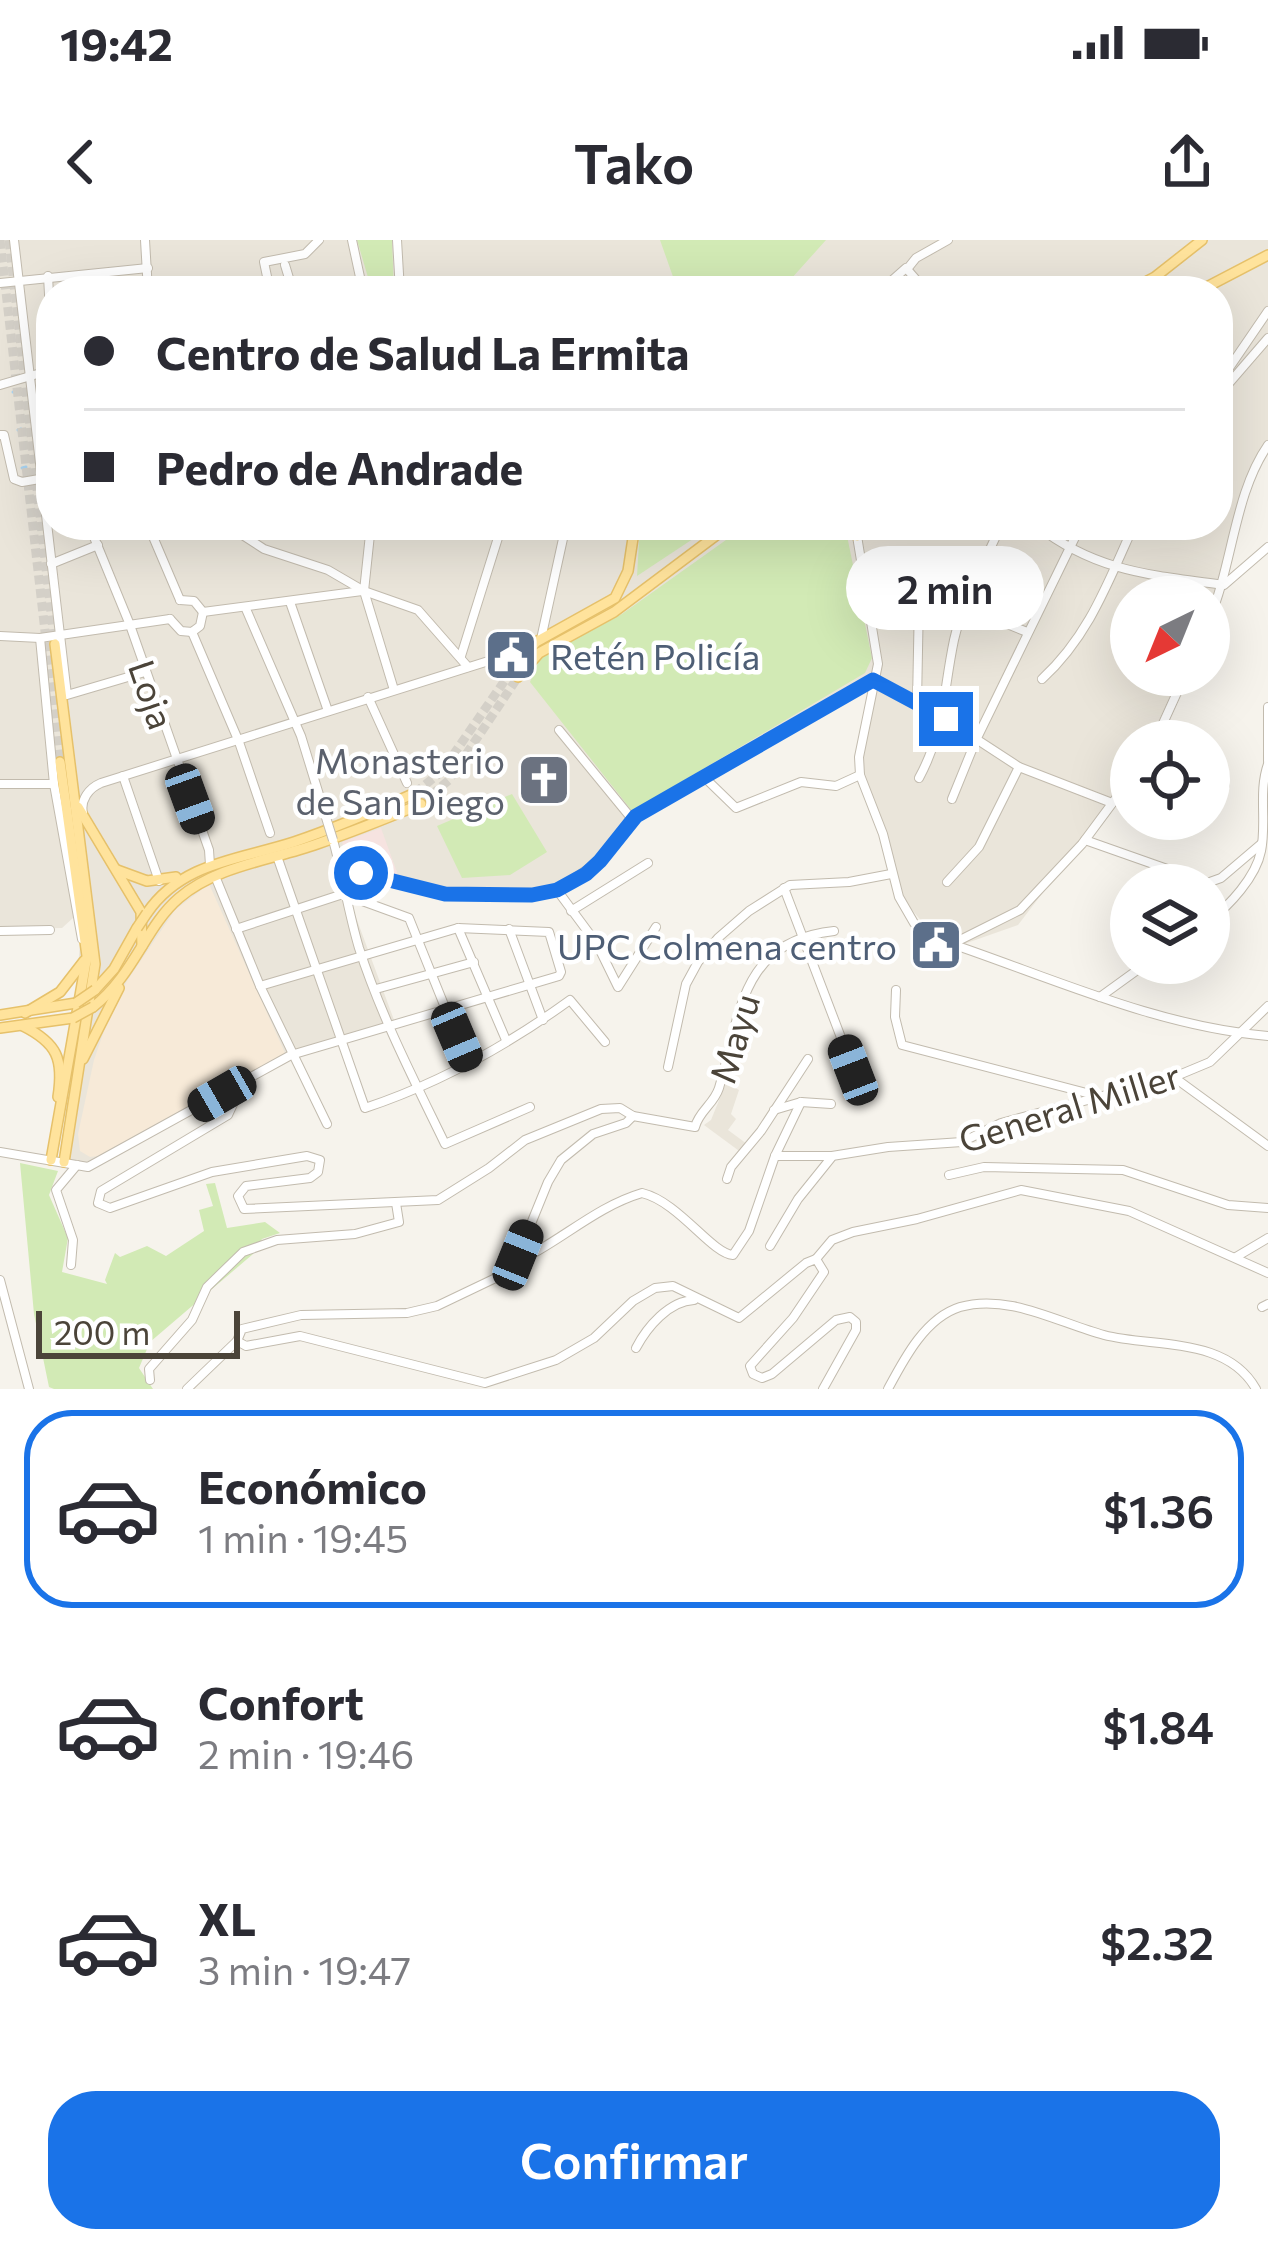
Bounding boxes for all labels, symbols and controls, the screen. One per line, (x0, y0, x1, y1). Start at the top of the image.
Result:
text: 19:42 (60, 15, 173, 70)
icon: back (48, 129, 114, 195)
text: Tako (574, 129, 694, 195)
icon: share (1154, 129, 1220, 195)
text: Centro de Salud La Ermita (156, 324, 690, 379)
text: Pedro de Andrade (156, 439, 523, 494)
callout: 2 min (847, 545, 1045, 629)
text: 2 min (897, 564, 993, 612)
north arrow (1110, 576, 1230, 696)
map controls (1110, 576, 1230, 984)
public building icon: Retén Policía (483, 627, 539, 683)
place label: Retén Policía (550, 633, 760, 677)
street label: Loja (121, 654, 185, 734)
route end (919, 692, 973, 746)
button: locate (1110, 720, 1230, 840)
place label: Monasterio de San Diego (295, 737, 505, 822)
church icon: Monasterio de San Diego (516, 752, 572, 808)
car (161, 759, 219, 839)
route start (334, 846, 388, 900)
button: layers (1110, 864, 1230, 984)
public building icon: UPC Colmena centro (908, 917, 964, 973)
place label: UPC Colmena centro (557, 923, 897, 967)
street label: Mayu (699, 988, 767, 1088)
car (426, 997, 488, 1077)
car (823, 1030, 883, 1110)
street label: General Miller (953, 1051, 1185, 1161)
car (182, 1060, 262, 1128)
car (488, 1215, 548, 1295)
scale bar (36, 1305, 240, 1358)
text: 200 m (54, 1311, 150, 1352)
icon: car (54, 1455, 162, 1563)
text: Económico (198, 1458, 427, 1513)
text: $1.36 (1103, 1482, 1214, 1537)
text: 1 min · 19:45 (198, 1513, 408, 1561)
icon: car (54, 1671, 162, 1779)
text: Confort (198, 1674, 364, 1729)
text: $1.84 (1102, 1698, 1214, 1753)
text: 2 min · 19:46 (198, 1729, 414, 1777)
icon: car (54, 1887, 162, 1995)
text: XL (198, 1890, 256, 1945)
text: $2.32 (1100, 1914, 1214, 1969)
text: 3 min · 19:47 (198, 1945, 411, 1993)
button: Confirmar (48, 2091, 1220, 2229)

